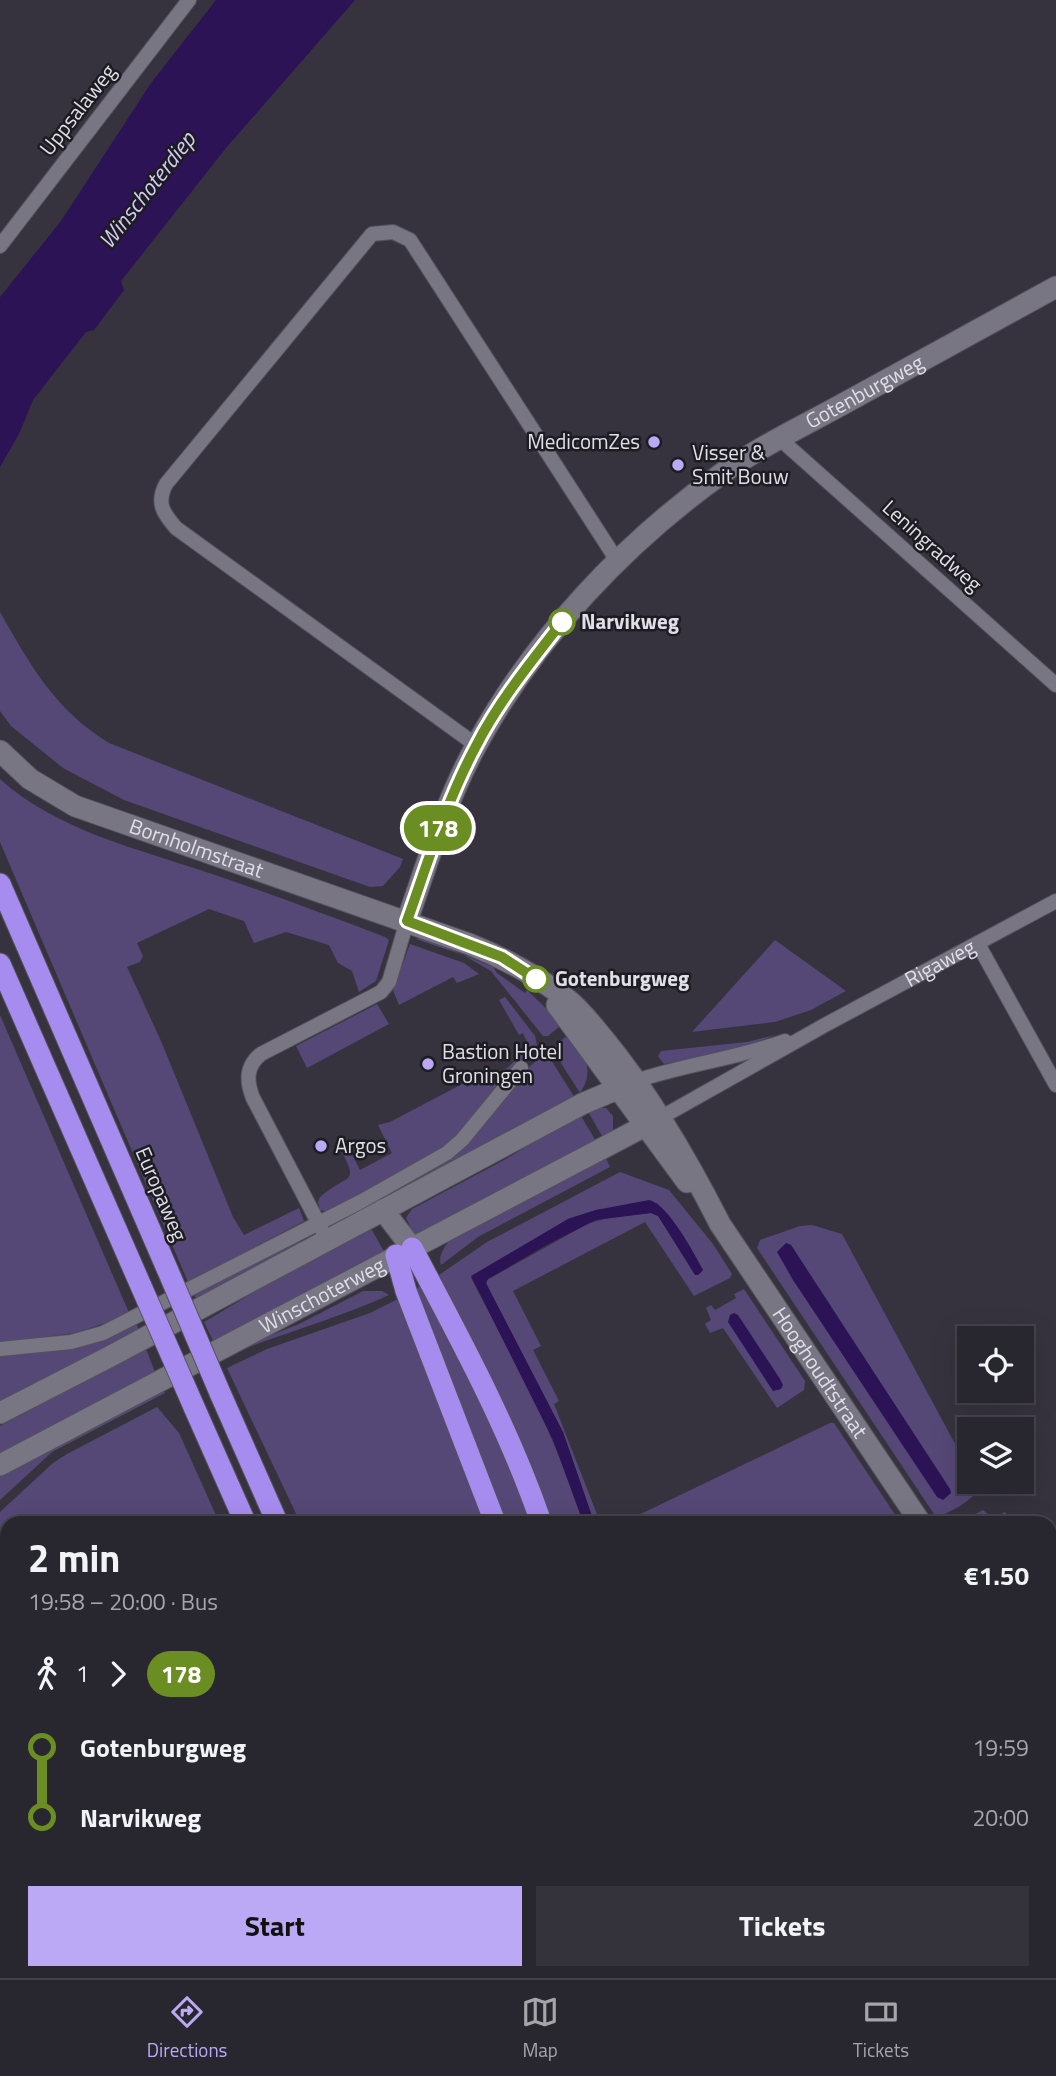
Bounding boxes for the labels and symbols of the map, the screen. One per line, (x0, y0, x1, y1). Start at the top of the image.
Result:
street label: Uppsalaweg (31, 57, 123, 162)
water label: Winschoterdiep (90, 122, 205, 256)
street label: Gotenburgweg (799, 346, 929, 436)
place label: MedicomZes (527, 425, 640, 457)
marker: MedicomZes (646, 434, 662, 450)
place label: Visser & Smit Bouw (692, 436, 789, 492)
marker: Visser & Smit Bouw (670, 457, 686, 473)
street label: Leningradweg (876, 492, 990, 599)
place label: Narvikweg (581, 605, 679, 637)
marker: Narvikweg (549, 609, 575, 635)
line badge: 178 (398, 805, 478, 851)
street label: Bornholmstraat (125, 809, 269, 886)
street label: Rigaweg (898, 930, 981, 994)
place label: Gotenburgweg (555, 962, 689, 994)
marker: Gotenburgweg (523, 966, 549, 992)
place label: Bastion Hotel Groningen (442, 1035, 562, 1091)
marker: Bastion Hotel Groningen (420, 1056, 436, 1072)
place label: Argos (335, 1129, 386, 1161)
marker: Argos (313, 1138, 329, 1154)
street label: Europaweg (128, 1142, 196, 1246)
street label: Winschoterweg (253, 1248, 391, 1341)
street label: Hooghoudtstraat (765, 1300, 877, 1445)

